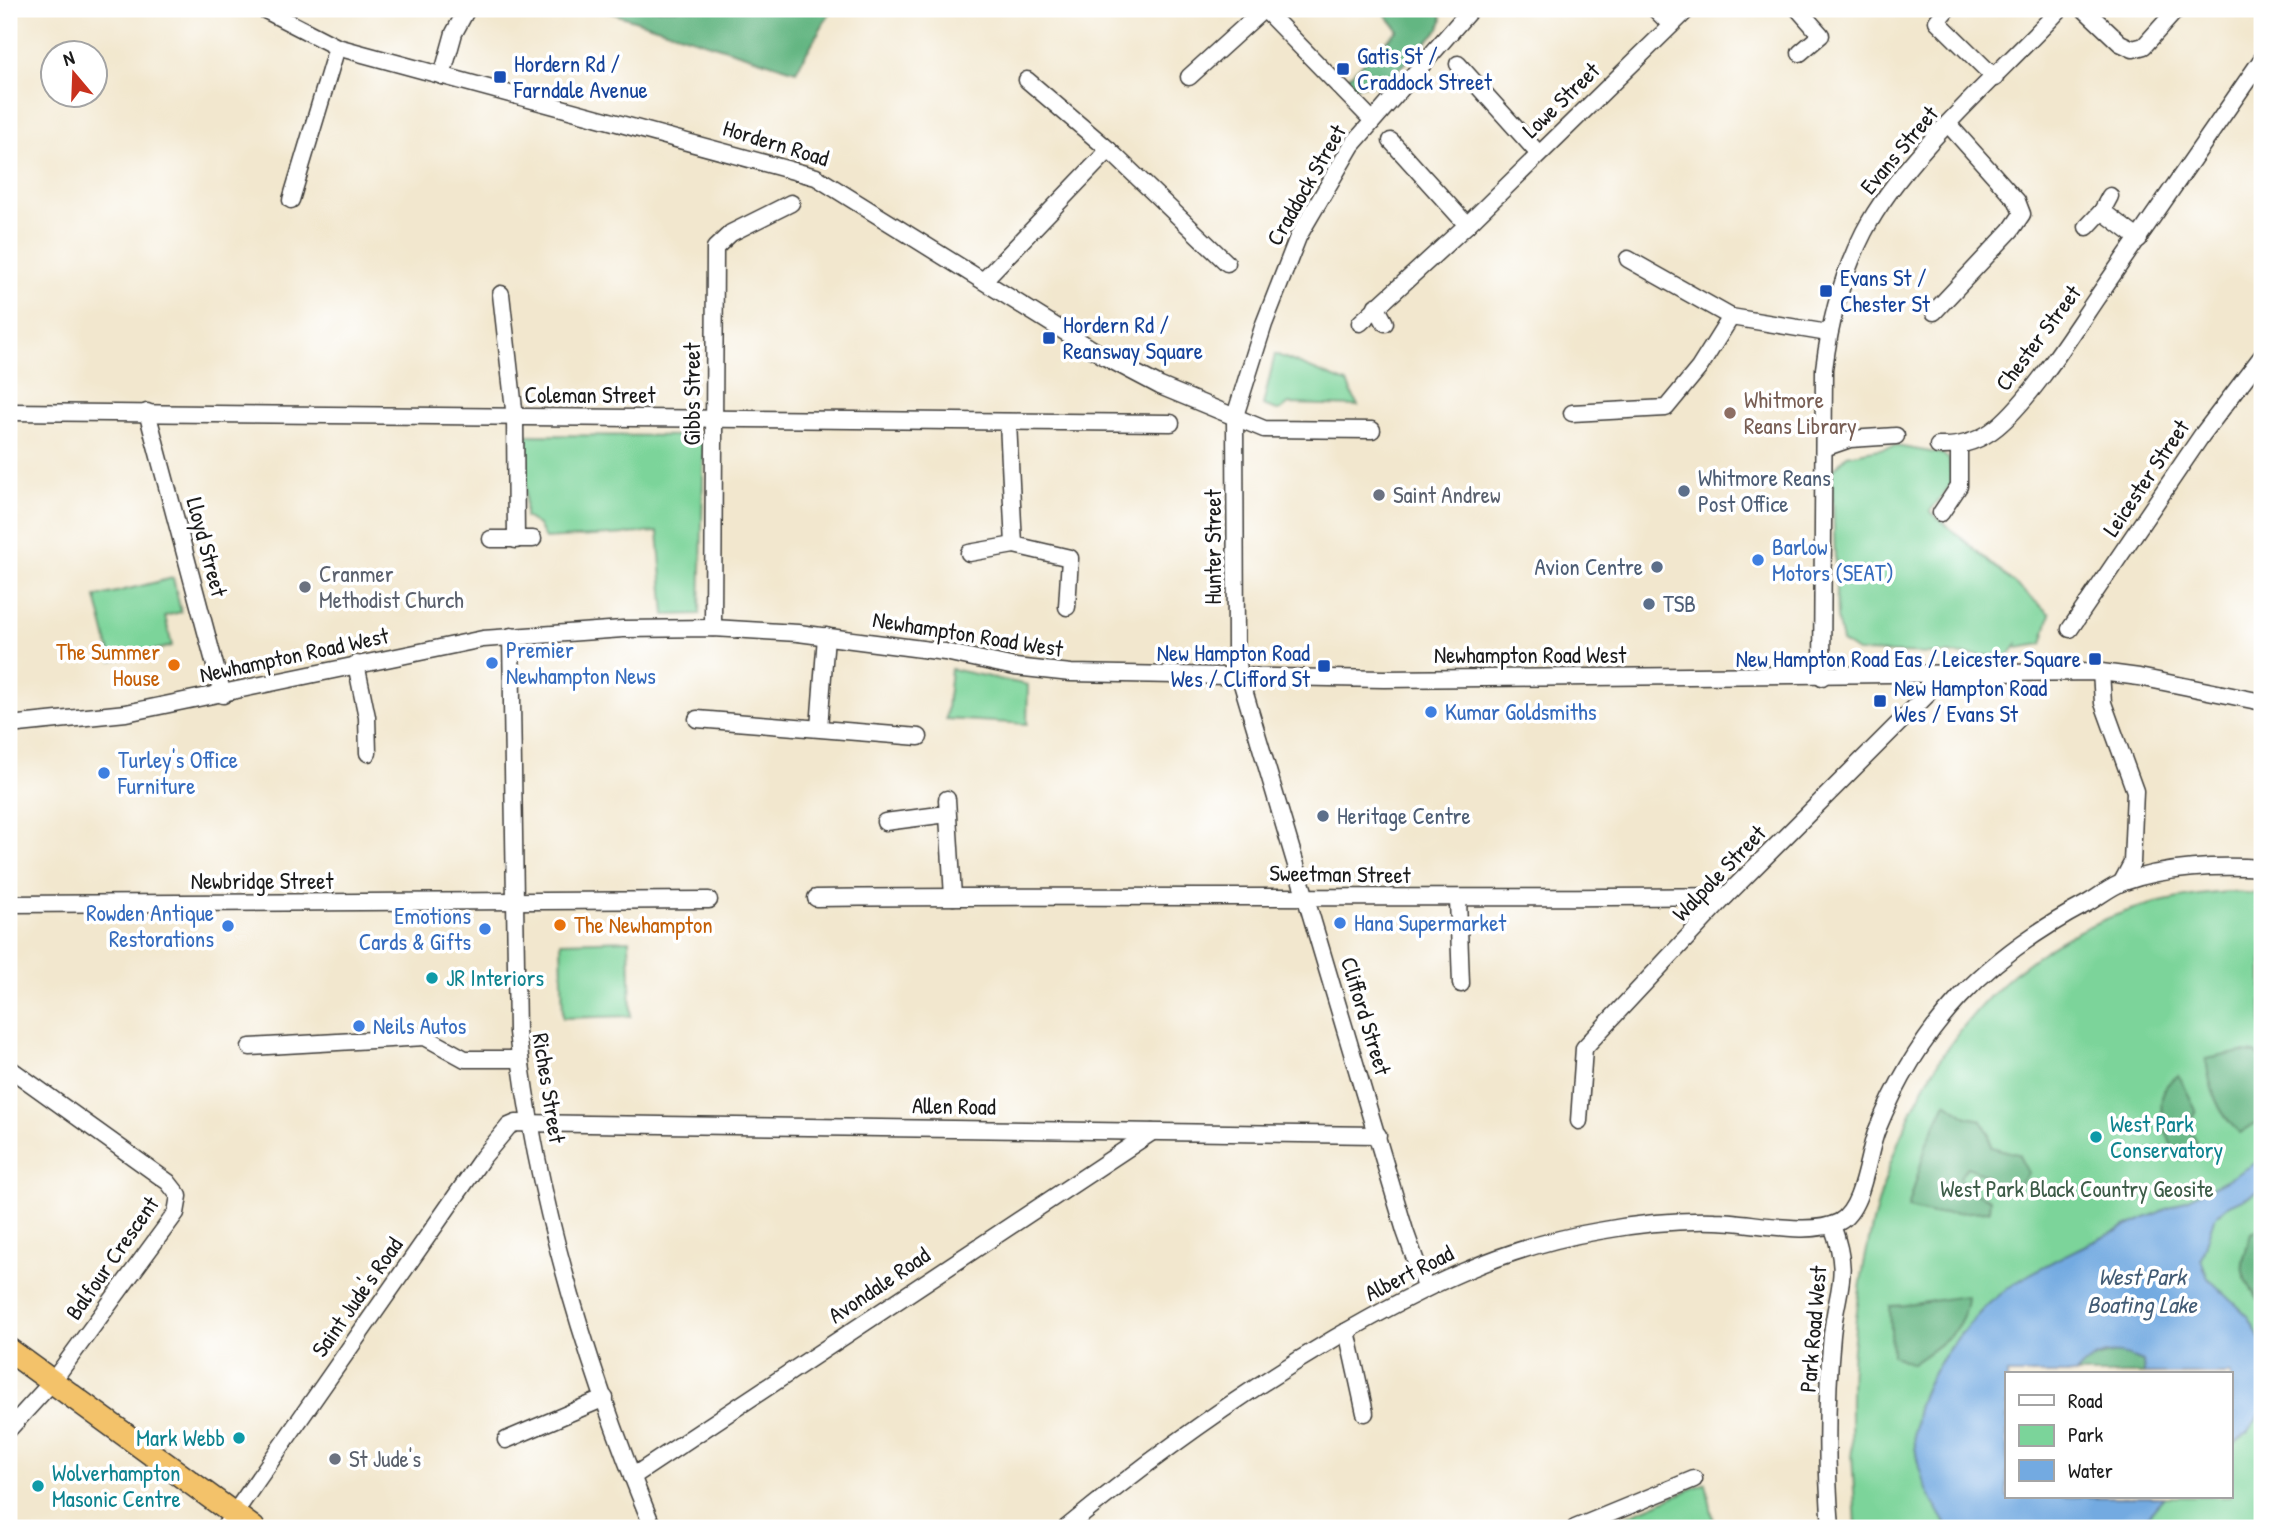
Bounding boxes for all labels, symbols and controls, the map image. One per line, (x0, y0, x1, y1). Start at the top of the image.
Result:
north arrow (38, 38, 108, 108)
place label: Gatis St / Craddock Street (1357, 40, 1493, 97)
text: N (59, 44, 77, 72)
place label: Hordern Rd / Farndale Avenue (513, 48, 648, 105)
street label: Lowe Street (1515, 54, 1607, 144)
marker: Gatis St / Craddock Street (1335, 61, 1351, 77)
marker: Hordern Rd / Farndale Avenue (492, 69, 508, 85)
street label: Evans Street (1853, 98, 1945, 200)
street label: Hordern Road (719, 112, 833, 173)
street label: Craddock Street (1258, 118, 1353, 251)
place label: Evans St / Chester St (1840, 262, 1931, 319)
street label: Chester Street (1988, 278, 2088, 397)
marker: Evans St / Chester St (1818, 283, 1834, 299)
place label: Hordern Rd / Reansway Square (1063, 309, 1203, 366)
marker: Hordern Rd / Reansway Square (1041, 330, 1057, 346)
street label: Gibbs Street (676, 342, 707, 445)
street label: Coleman Street (524, 379, 657, 410)
place label: Whitmore Reans Library (1744, 384, 1857, 441)
marker: Whitmore Reans Library (1722, 405, 1738, 421)
street label: Leicester Street (2095, 412, 2197, 542)
place label: Whitmore Reans Post Office (1698, 462, 1831, 519)
place label: Saint Andrew (1393, 479, 1501, 510)
marker: Whitmore Reans Post Office (1676, 483, 1692, 499)
marker: Saint Andrew (1371, 487, 1387, 503)
street label: Hunter Street (1197, 488, 1228, 605)
street label: Lloyd Street (179, 494, 236, 601)
place label: Barlow Motors (SEAT) (1772, 531, 1894, 588)
place label: Avion Centre (1534, 551, 1643, 582)
marker: Barlow Motors (SEAT) (1750, 552, 1766, 568)
place label: Cranmer Methodist Church (319, 558, 464, 615)
marker: Avion Centre (1649, 559, 1665, 575)
marker: Cranmer Methodist Church (297, 579, 313, 595)
place label: TSB (1663, 588, 1696, 619)
marker: TSB (1641, 596, 1657, 612)
street label: Newhampton Road West (871, 603, 1066, 664)
street label: Newhampton Road West (197, 619, 392, 690)
place label: Premier Newhampton News (506, 634, 656, 691)
place label: The Summer House (56, 636, 160, 693)
place label: New Hampton Road Wes / Clifford St (1157, 637, 1311, 694)
street label: Newhampton Road West (1434, 639, 1627, 670)
place label: New Hampton Road Eas / Leicester Square (1736, 643, 2081, 674)
marker: New Hampton Road Eas / Leicester Square (2087, 651, 2103, 667)
marker: Premier Newhampton News (484, 655, 500, 671)
marker: The Summer House (166, 657, 182, 673)
marker: New Hampton Road Wes / Clifford St (1316, 658, 1332, 674)
place label: New Hampton Road Wes / Evans St (1894, 672, 2047, 729)
marker: New Hampton Road Wes / Evans St (1872, 693, 1888, 709)
place label: Kumar Goldsmiths (1445, 696, 1597, 727)
marker: Kumar Goldsmiths (1423, 704, 1439, 720)
place label: Turley's Office Furniture (117, 744, 238, 801)
marker: Turley's Office Furniture (96, 765, 112, 781)
place label: Heritage Centre (1337, 800, 1471, 831)
marker: Heritage Centre (1315, 808, 1331, 824)
street label: Walpole Street (1665, 817, 1773, 927)
street label: Sweetman Street (1269, 857, 1412, 890)
street label: Newbridge Street (191, 865, 334, 896)
place label: Rowden Antique Restorations (86, 897, 214, 954)
place label: Emotions Cards & Gifts (359, 900, 471, 957)
place label: Hana Supermarket (1354, 907, 1507, 938)
place label: The Newhampton (574, 909, 713, 940)
marker: Hana Supermarket (1332, 915, 1348, 931)
marker: The Newhampton (552, 917, 568, 933)
marker: Rowden Antique Restorations (220, 918, 236, 934)
marker: Emotions Cards & Gifts (477, 921, 493, 937)
street label: Clifford Street (1334, 953, 1399, 1080)
place label: JR Interiors (446, 962, 544, 993)
marker: JR Interiors (424, 970, 440, 986)
place label: Neils Autos (373, 1010, 466, 1041)
marker: Neils Autos (351, 1018, 367, 1034)
street label: Riches Street (526, 1031, 574, 1146)
street label: Allen Road (912, 1089, 996, 1122)
place label: West Park Conservatory (2110, 1108, 2223, 1165)
marker: West Park Conservatory (2088, 1129, 2104, 1145)
park label: West Park Black Country Geosite (1940, 1173, 2214, 1204)
street label: Balfour Crescent (58, 1189, 166, 1325)
street label: Saint Jude's Road (304, 1231, 409, 1363)
street label: Albert Road (1359, 1237, 1458, 1308)
street label: Avondale Road (822, 1239, 936, 1330)
water label: West Park Boating Lake (2087, 1260, 2198, 1321)
street label: Park Road West (1792, 1263, 1834, 1393)
legend (2005, 1372, 2232, 1498)
text: Road (2068, 1386, 2102, 1415)
text: Park (2068, 1420, 2103, 1449)
place label: Mark Webb (136, 1422, 225, 1453)
marker: Mark Webb (231, 1430, 247, 1446)
place label: St Jude's (349, 1443, 421, 1474)
marker: St Jude's (327, 1451, 343, 1467)
text: Water (2068, 1456, 2113, 1485)
place label: Wolverhampton Masonic Centre (52, 1457, 181, 1514)
marker: Wolverhampton Masonic Centre (30, 1478, 46, 1494)

